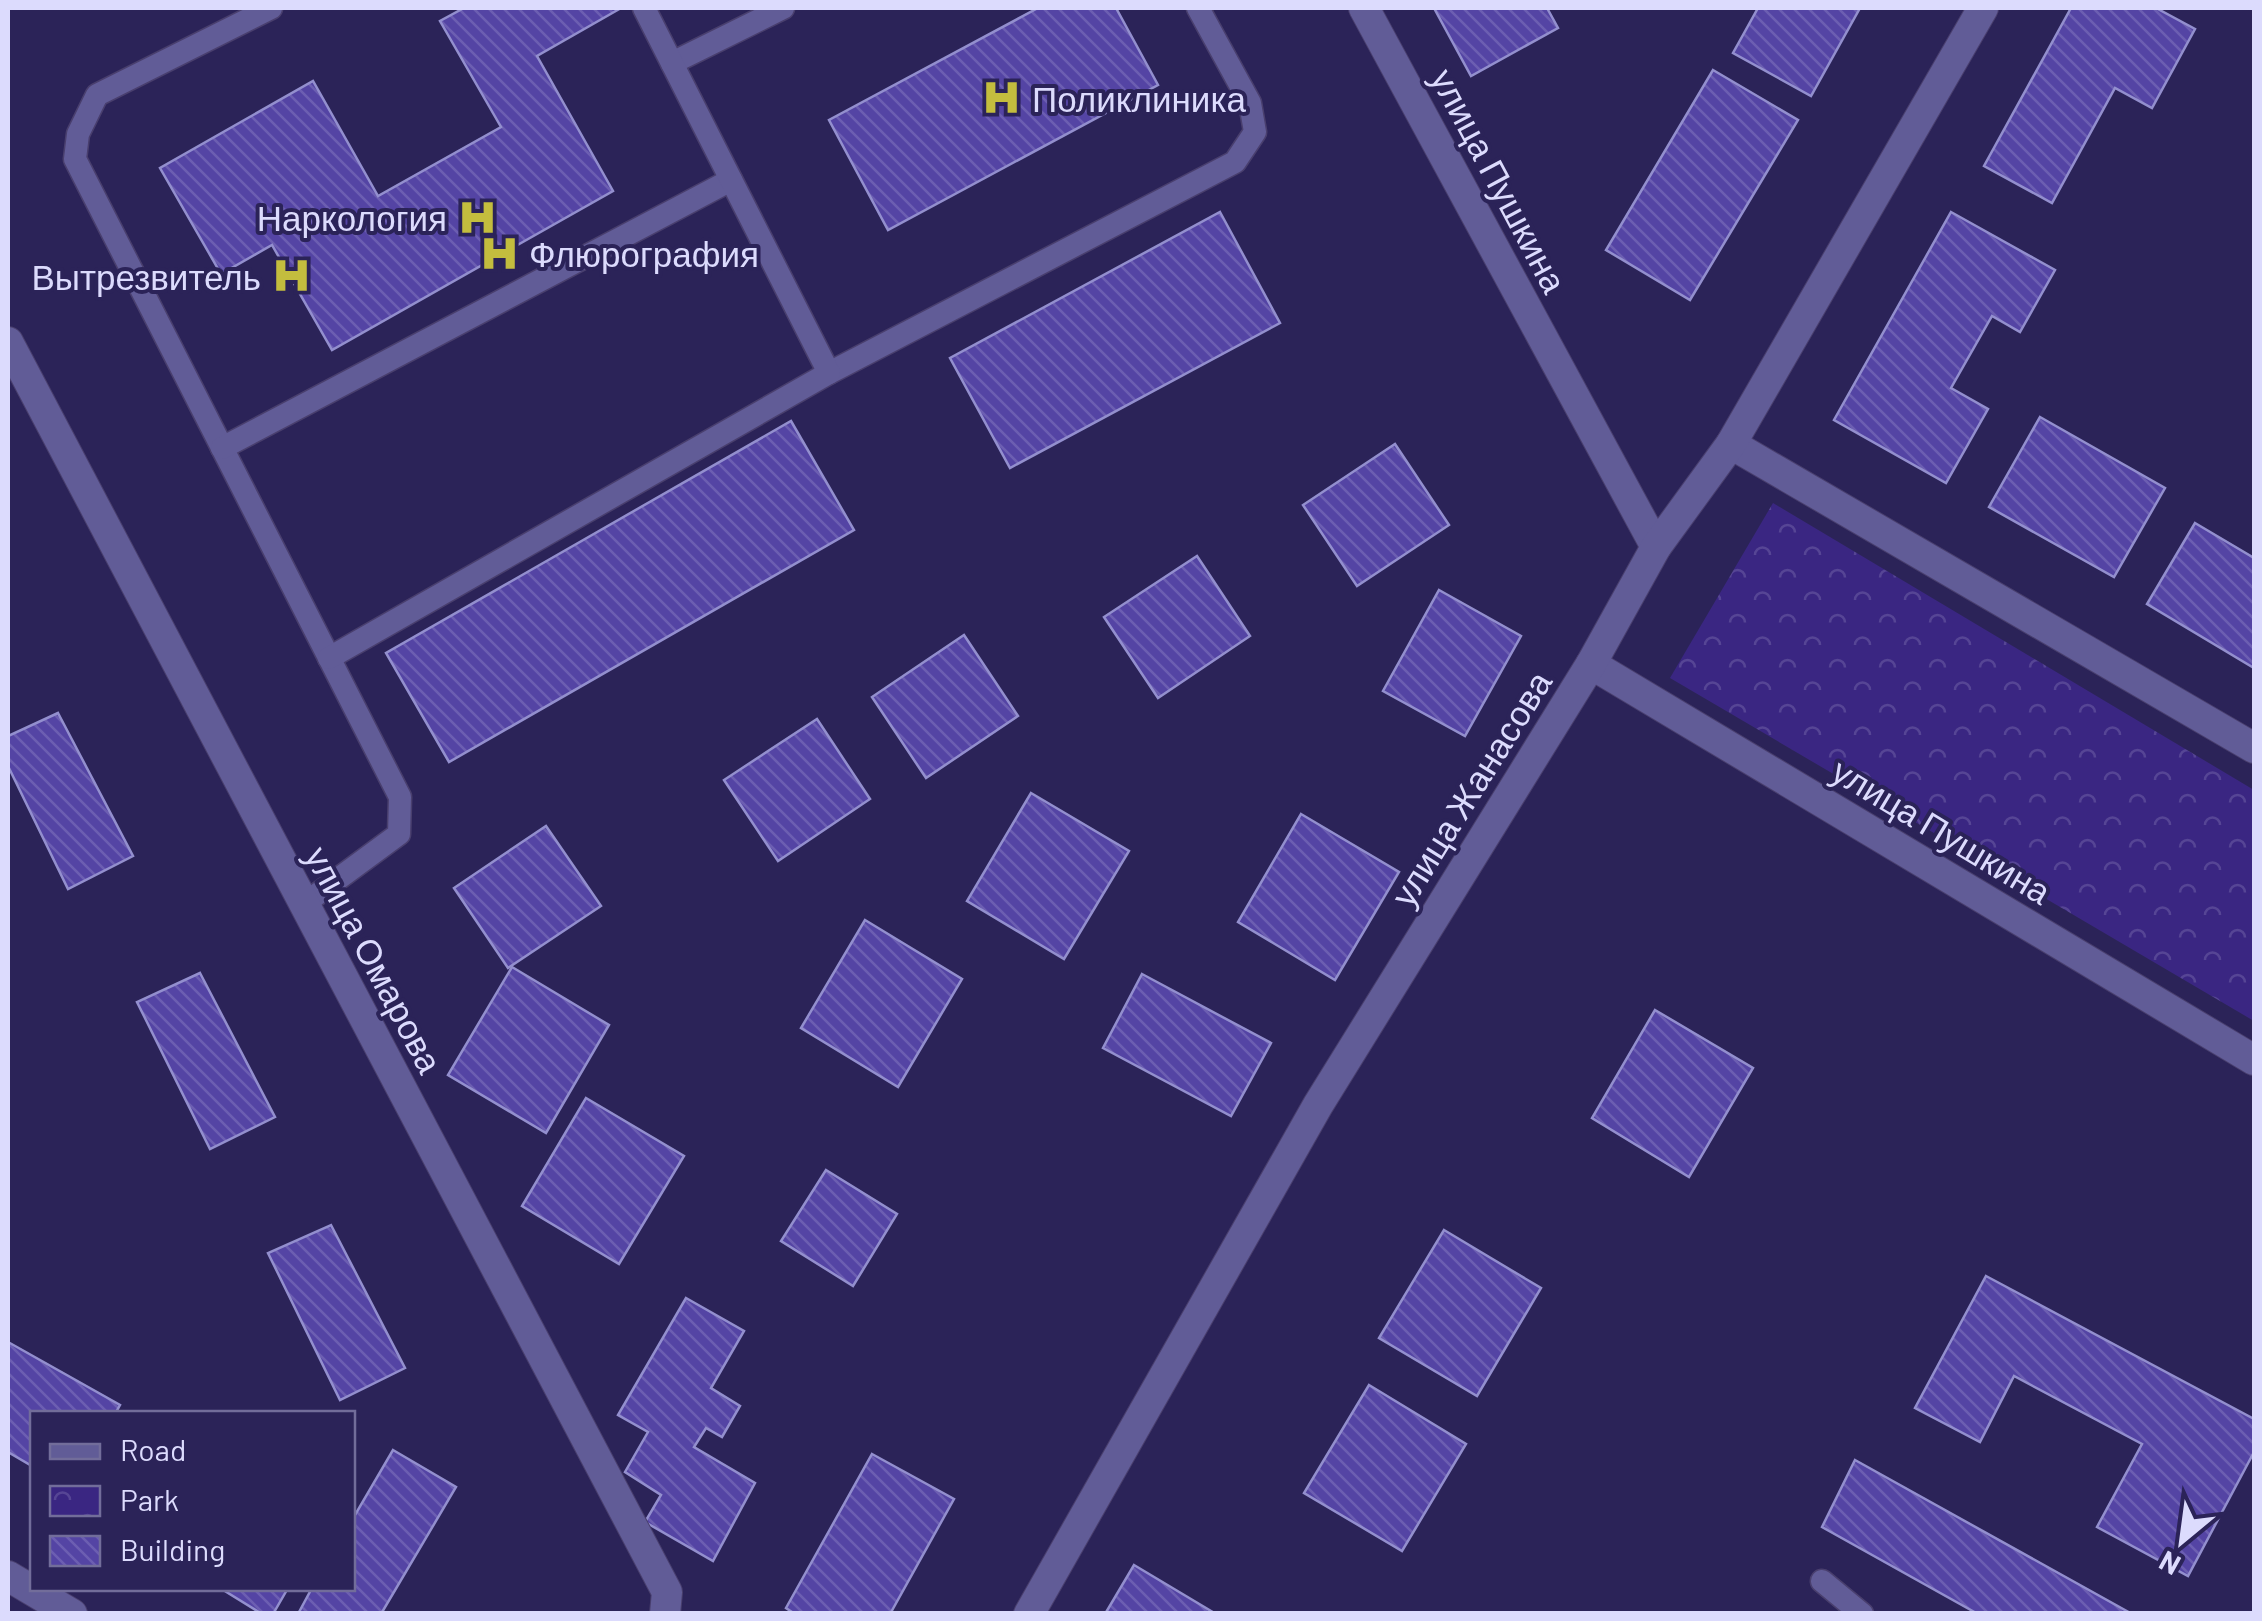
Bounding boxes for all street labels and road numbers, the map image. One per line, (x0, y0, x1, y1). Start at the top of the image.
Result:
street label: улица Пушкина (1423, 61, 1577, 300)
street label: улица Жанасова (1381, 662, 1559, 913)
street label: улица Пушкина (1825, 748, 2059, 912)
street label: улица Омарова (298, 839, 453, 1080)

